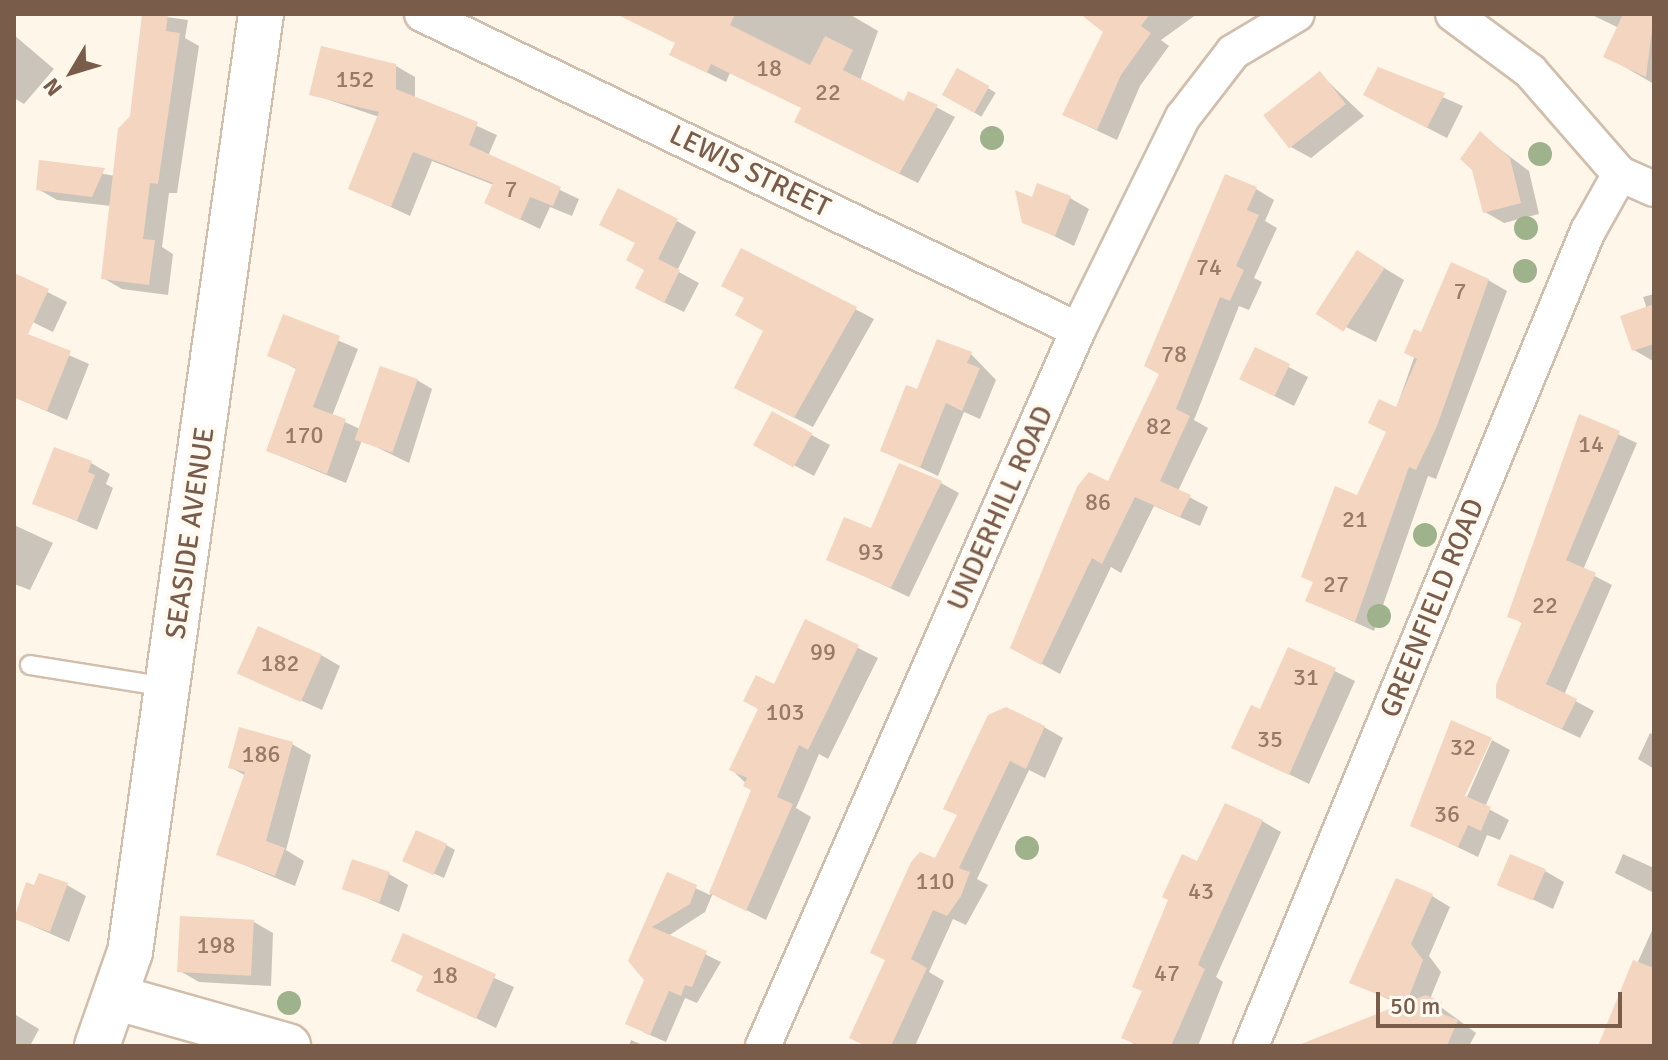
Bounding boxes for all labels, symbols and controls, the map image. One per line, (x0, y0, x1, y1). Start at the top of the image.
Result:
north arrow (32, 32, 112, 112)
house number: 18 (756, 55, 782, 83)
house number: 152 (336, 66, 374, 94)
text: N (37, 73, 68, 101)
house number: 22 (815, 79, 841, 107)
street label: LEWIS STREET (664, 118, 836, 224)
house number: 7 (505, 176, 517, 204)
house number: 74 (1196, 254, 1222, 282)
house number: 7 (1454, 278, 1466, 306)
house number: 78 (1161, 341, 1187, 369)
street label: UNDERHILL ROAD (940, 401, 1060, 615)
house number: 82 (1146, 413, 1172, 441)
house number: 170 (285, 422, 323, 450)
street label: SEASIDE AVENUE (158, 425, 222, 641)
house number: 14 (1578, 431, 1604, 459)
house number: 86 (1085, 489, 1111, 517)
street label: GREENFIELD ROAD (1373, 494, 1491, 722)
house number: 21 (1342, 506, 1368, 534)
house number: 93 (858, 539, 884, 567)
house number: 27 (1323, 571, 1349, 599)
house number: 22 (1532, 592, 1558, 620)
house number: 99 (810, 639, 836, 667)
house number: 182 (261, 650, 299, 678)
house number: 31 (1293, 664, 1319, 692)
house number: 103 (766, 699, 804, 727)
house number: 35 (1257, 726, 1283, 754)
house number: 32 (1450, 734, 1476, 762)
house number: 186 (242, 741, 280, 769)
house number: 36 (1434, 801, 1460, 829)
house number: 110 (916, 868, 954, 896)
house number: 43 (1188, 878, 1214, 906)
house number: 198 (197, 932, 235, 960)
house number: 47 (1154, 960, 1180, 988)
house number: 18 (432, 962, 458, 990)
scale bar (1380, 976, 1626, 1026)
text: 50 m (1390, 991, 1440, 1021)

